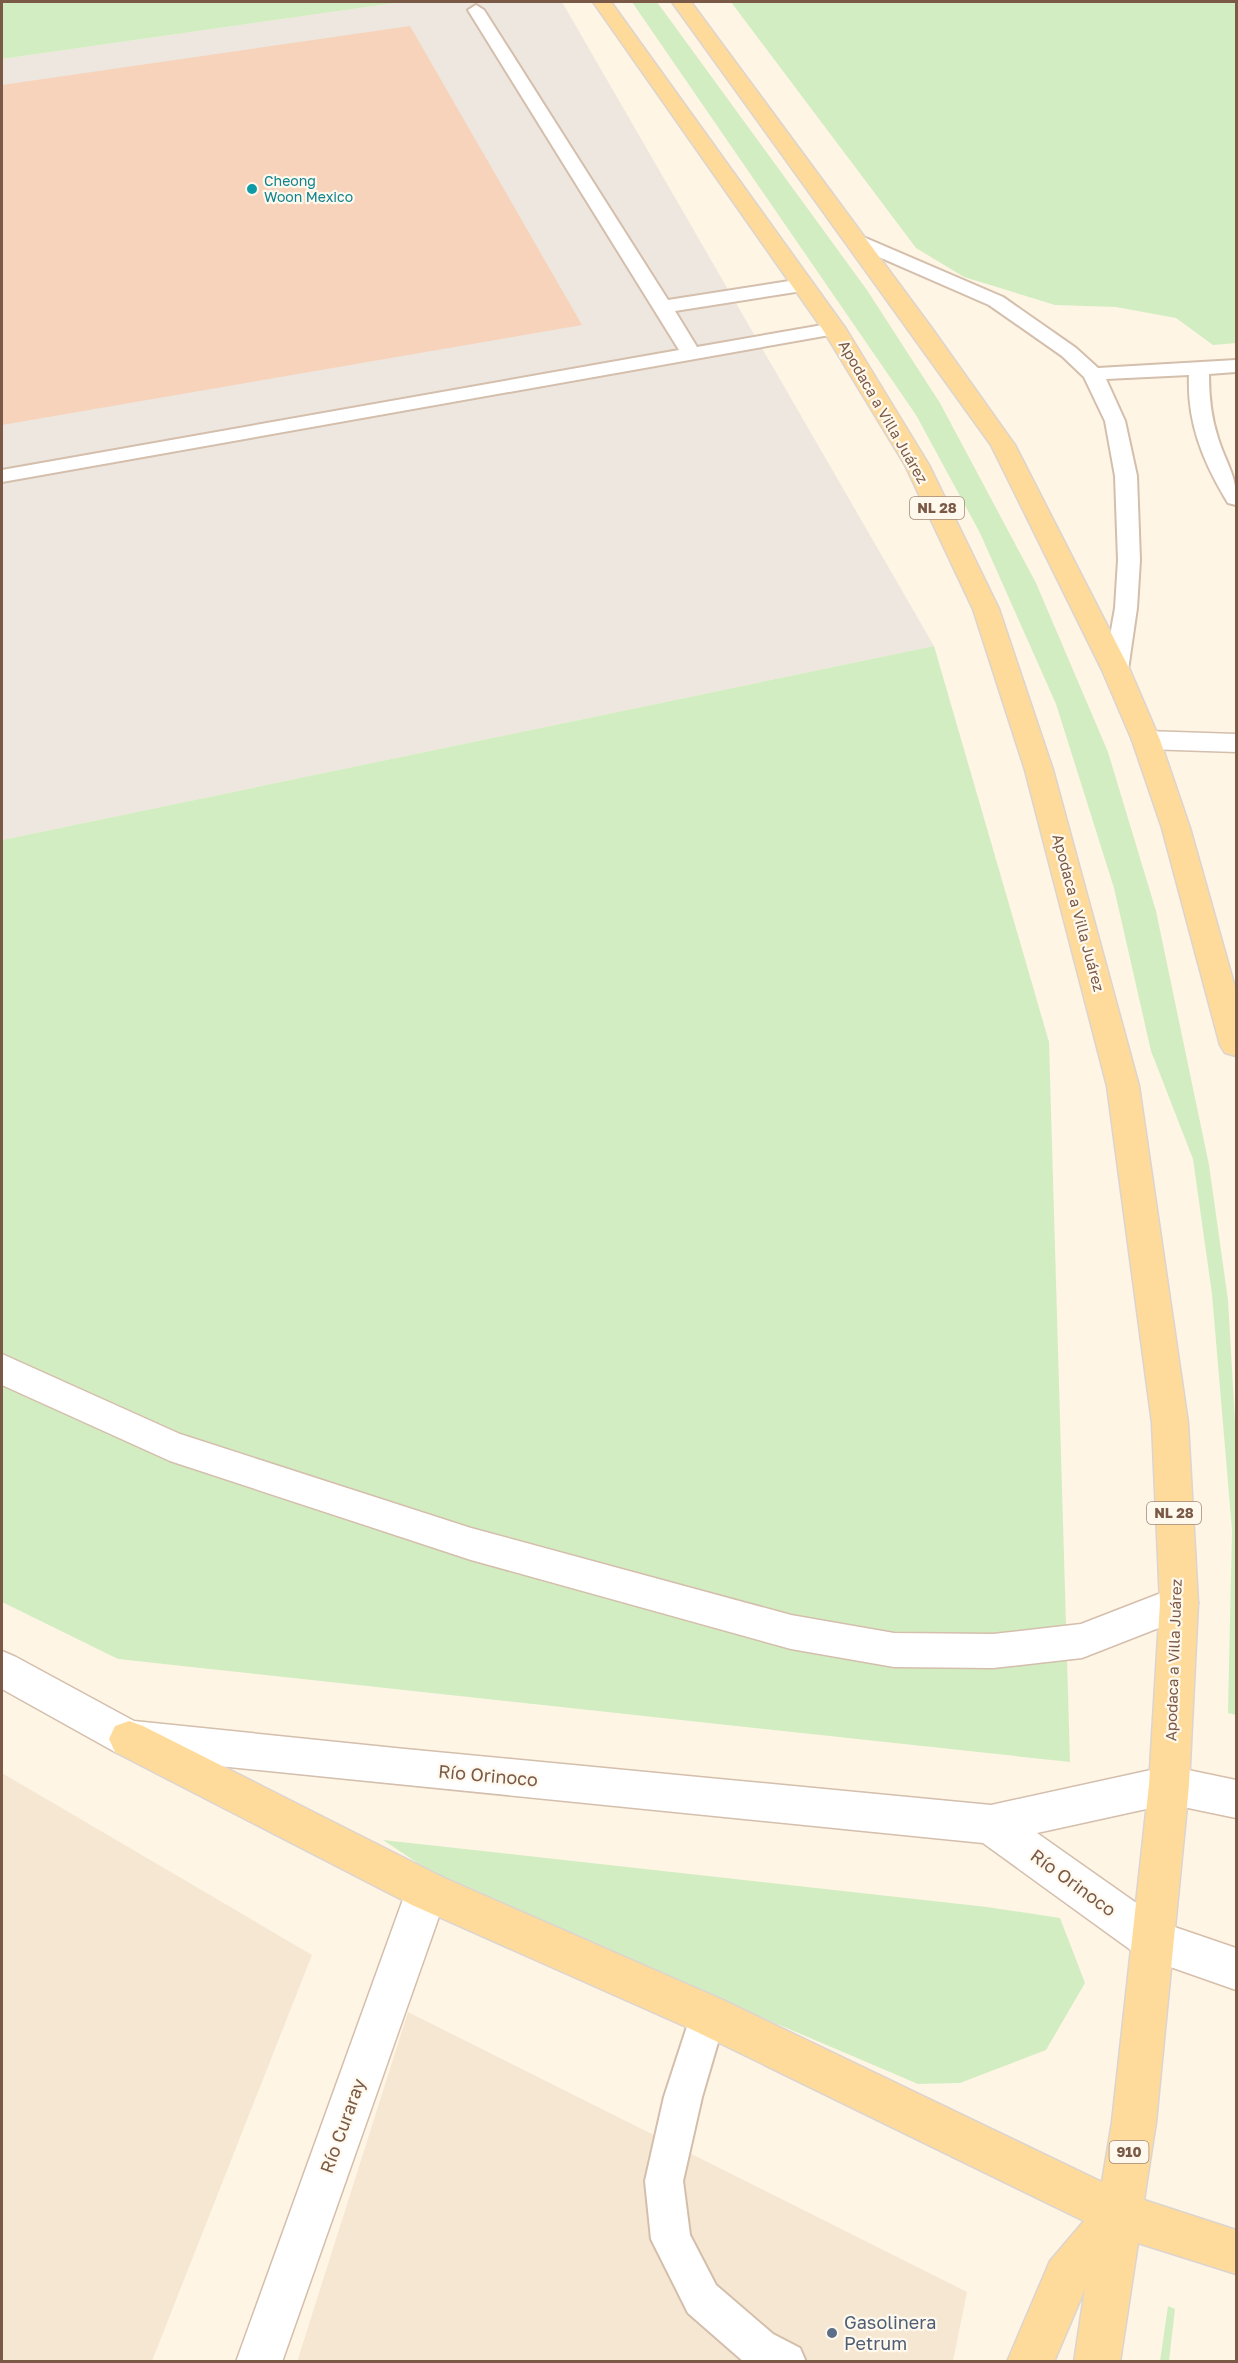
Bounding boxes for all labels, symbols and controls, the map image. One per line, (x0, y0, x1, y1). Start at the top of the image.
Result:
place label: Cheong Woon Mexico (264, 172, 353, 205)
marker: Cheong Woon Mexico (245, 182, 259, 196)
street label: Apodaca a Villa Juárez (835, 337, 932, 487)
road number: NL 28 (910, 497, 964, 519)
street label: Apodaca a Villa Juárez (1049, 832, 1109, 994)
road number: NL 28 (1147, 1502, 1201, 1524)
street label: Apodaca a Villa Juárez (1161, 1578, 1185, 1741)
street label: Río Orinoco (437, 1760, 539, 1790)
street label: Río Orinoco (1027, 1844, 1121, 1920)
street label: Río Curaray (315, 2075, 369, 2176)
road number: 910 (1110, 2141, 1148, 2163)
place label: Gasolinera Petrum (844, 2311, 936, 2354)
marker: Gasolinera Petrum (825, 2326, 839, 2340)

